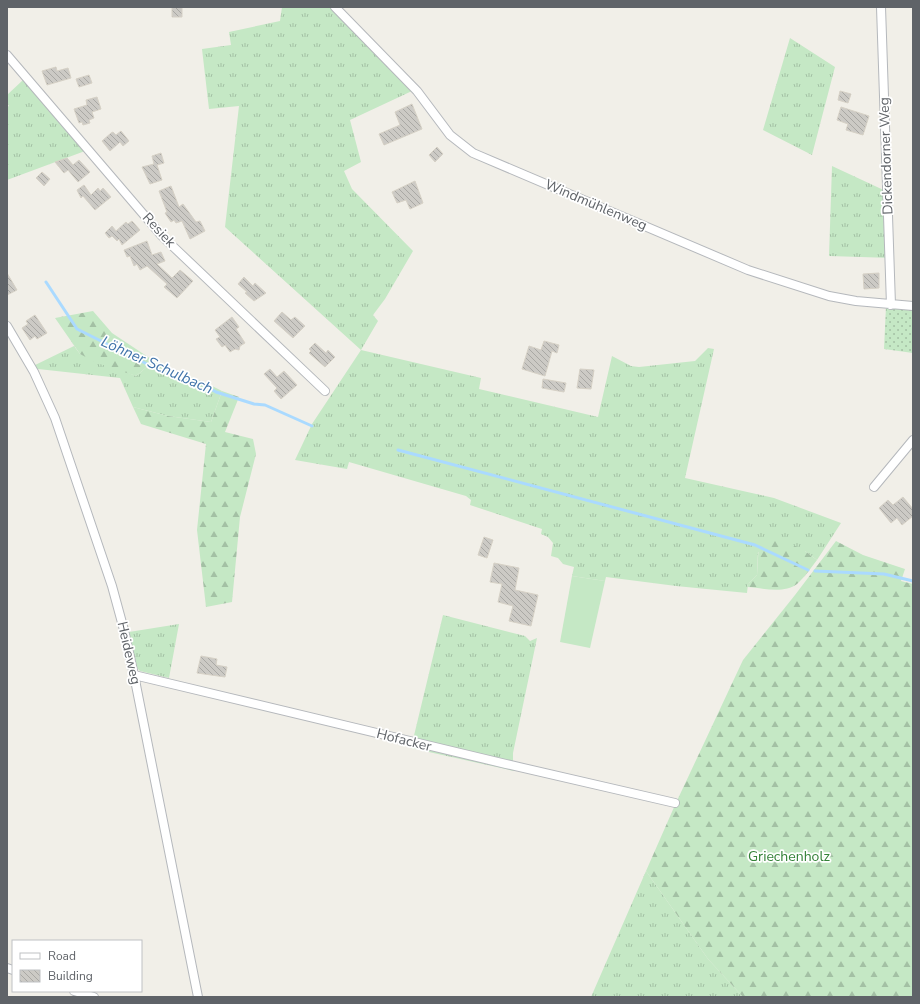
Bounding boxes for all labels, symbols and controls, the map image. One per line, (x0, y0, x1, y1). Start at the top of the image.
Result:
street label: Dickendorner Weg (874, 97, 898, 215)
street label: Windmühlenweg (542, 175, 650, 235)
street label: Resiek (138, 208, 181, 252)
water label: Löhner Schulbach (98, 331, 216, 399)
street label: Heideweg (113, 620, 145, 686)
street label: Hofacker (374, 724, 434, 756)
park label: Griechenholz (748, 847, 831, 866)
legend (12, 940, 142, 992)
text: Road (48, 948, 76, 964)
text: Building (48, 968, 93, 984)

